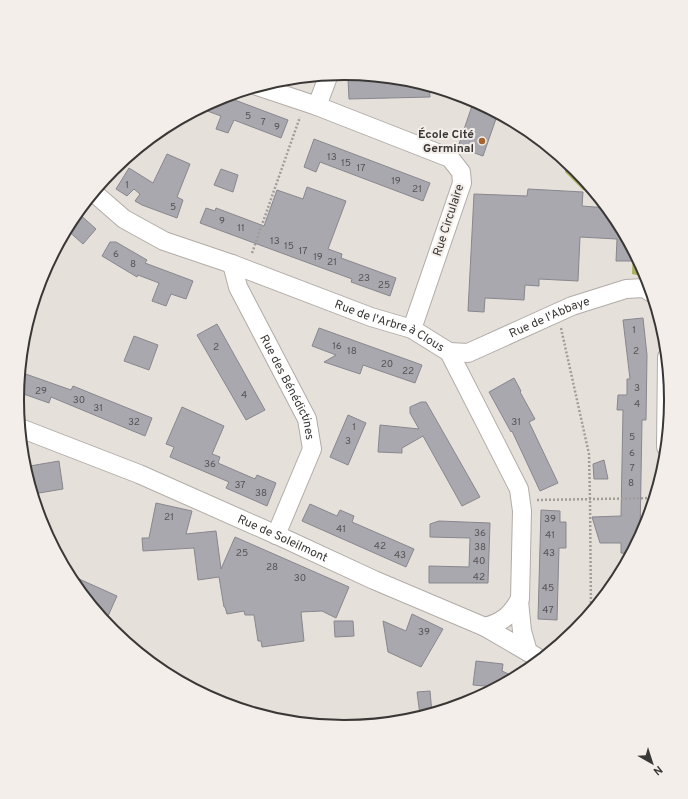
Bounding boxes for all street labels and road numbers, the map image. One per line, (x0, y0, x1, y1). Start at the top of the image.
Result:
street label: Rue Circulaire (430, 182, 468, 258)
street label: Rue de l'Abbaye (507, 294, 592, 342)
street label: Rue de l'Arbre à Clous (332, 297, 447, 356)
street label: Rue des Bénédictines (255, 332, 317, 441)
street label: Rue de Soleilmont (235, 512, 330, 566)

